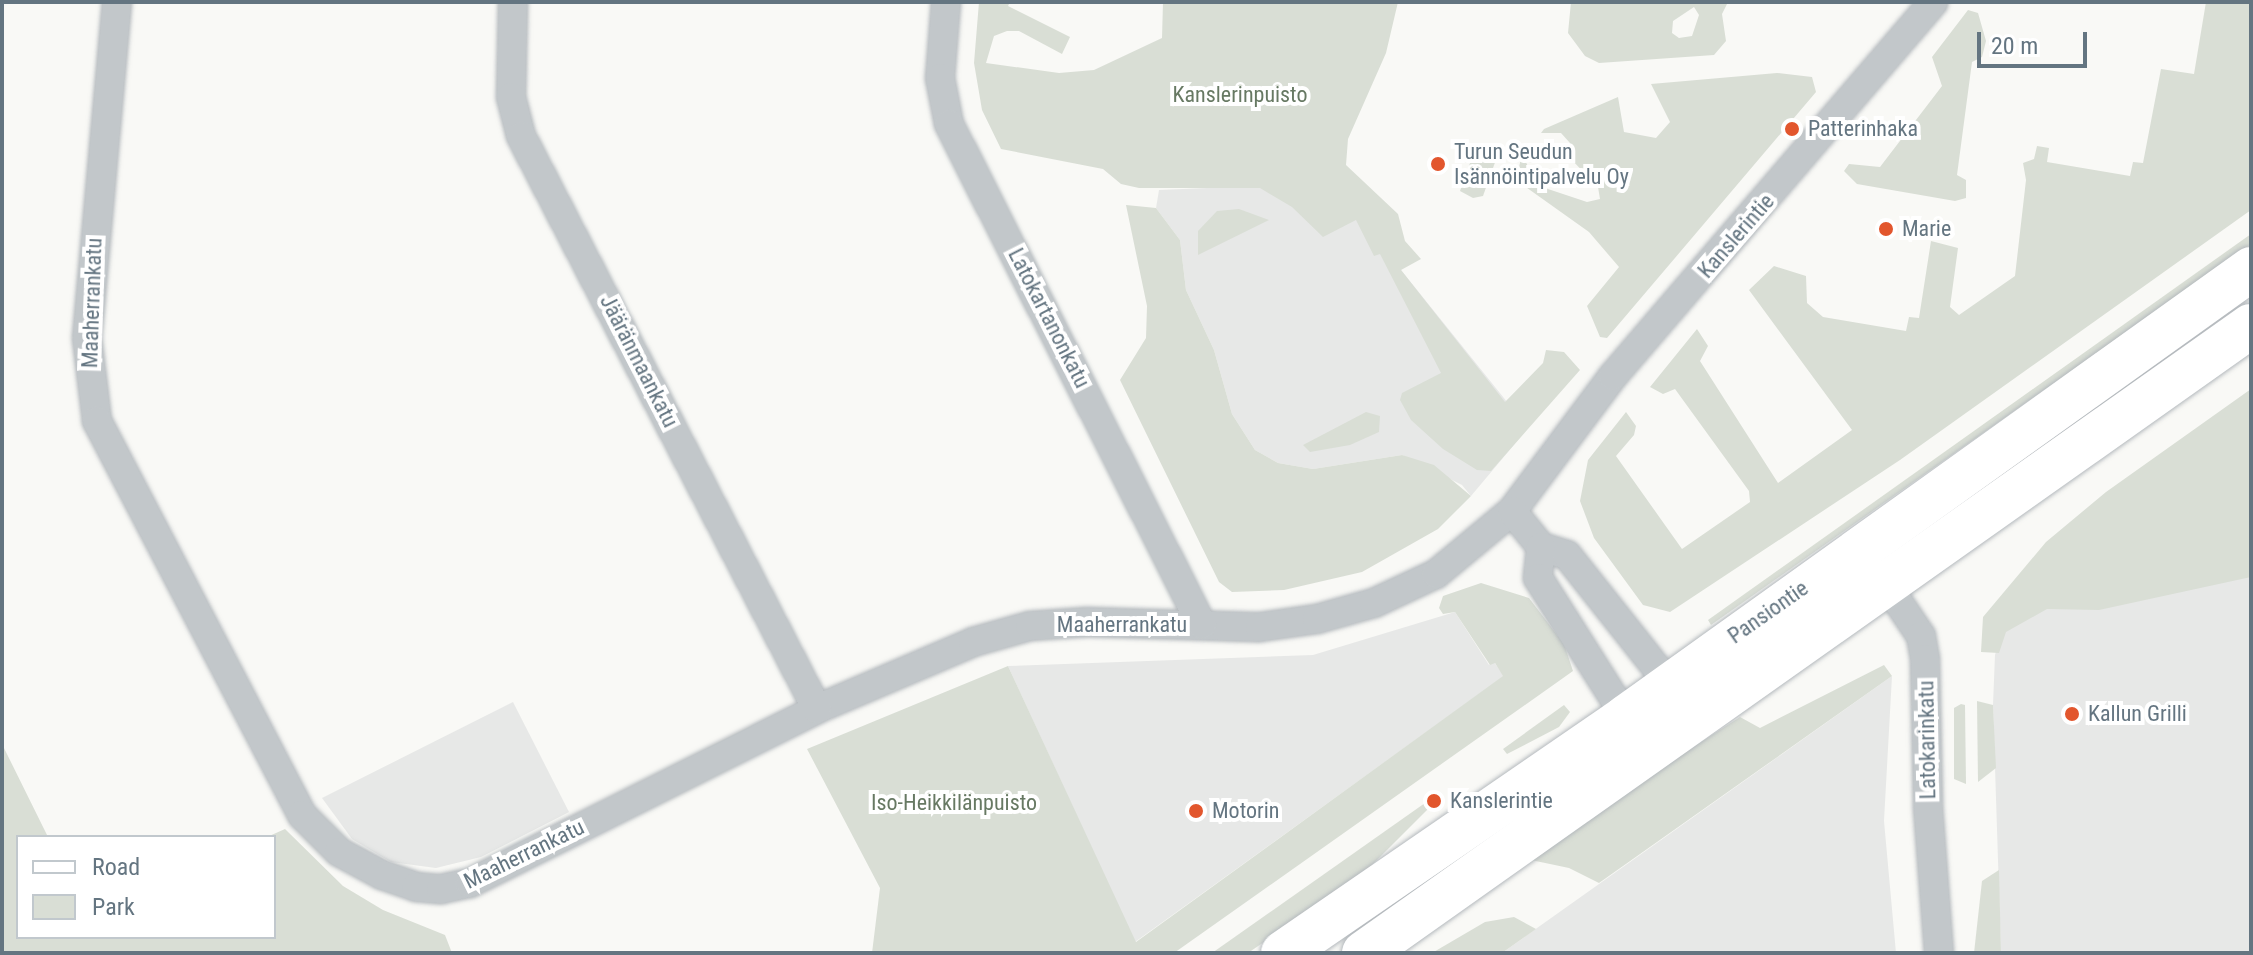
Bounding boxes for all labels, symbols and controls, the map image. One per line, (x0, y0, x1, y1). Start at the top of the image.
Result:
scale bar (1981, 16, 2091, 66)
text: 20 m (1991, 32, 2038, 60)
park label: Kanslerinpuisto (1173, 82, 1307, 108)
place label: Patterinhaka (1808, 116, 1918, 142)
marker: Patterinhaka (1783, 120, 1801, 138)
place label: Turun Seudun Isännöintipalvelu Oy (1454, 138, 1629, 190)
marker: Turun Seudun Isännöintipalvelu Oy (1429, 155, 1447, 173)
street label: Kanslerintie (1692, 189, 1780, 283)
place label: Marie (1902, 216, 1951, 242)
marker: Marie (1877, 220, 1895, 238)
street label: Maaherrankatu (77, 237, 107, 369)
street label: Latokartanonkatu (1003, 244, 1095, 392)
street label: Jääränmaankatu (594, 290, 684, 432)
street label: Pansiontie (1723, 575, 1813, 649)
street label: Maaherrankatu (1057, 612, 1187, 638)
street label: Latokarinkatu (1913, 680, 1941, 800)
place label: Kallun Grilli (2088, 701, 2187, 727)
marker: Kallun Grilli (2063, 705, 2081, 723)
place label: Kanslerintie (1450, 788, 1553, 814)
park label: Iso-Heikkilänpuisto (871, 790, 1037, 816)
marker: Kanslerintie (1425, 792, 1443, 810)
place label: Motorin (1212, 798, 1279, 824)
marker: Motorin (1187, 802, 1205, 820)
street label: Maaherrankatu (460, 814, 588, 894)
legend (16, 835, 276, 939)
text: Road (92, 853, 140, 881)
text: Park (92, 893, 135, 921)

